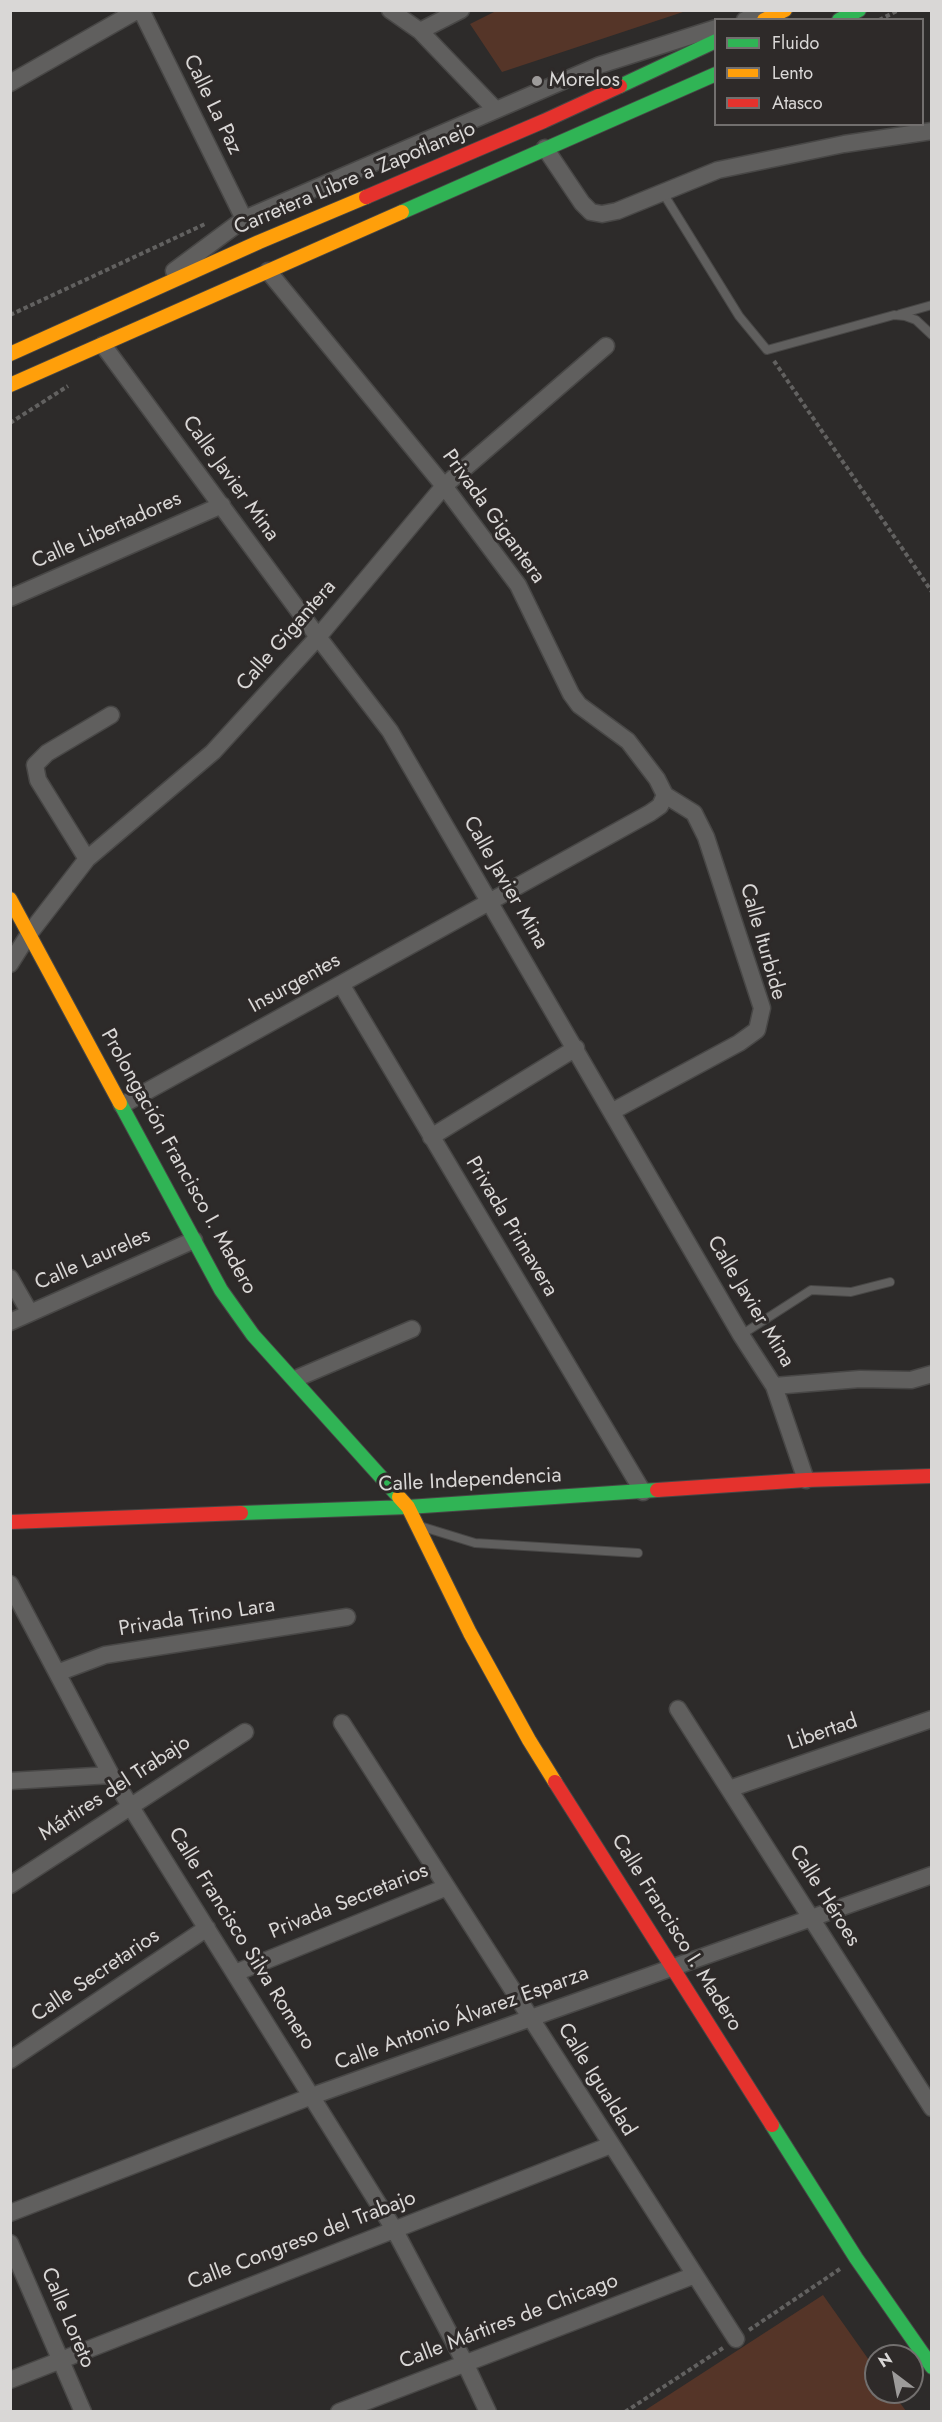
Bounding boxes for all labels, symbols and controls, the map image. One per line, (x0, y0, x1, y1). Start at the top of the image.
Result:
legend (714, 18, 924, 126)
text: Fluido (772, 30, 819, 56)
street label: Calle La Paz (177, 51, 247, 159)
text: Lento (772, 60, 813, 86)
place label: Morelos (549, 68, 620, 94)
marker: Morelos (530, 74, 544, 88)
text: Atasco (772, 90, 823, 116)
street label: Carretera Libre a Zapotlanejo (231, 117, 479, 241)
street label: Calle Javier Mina (176, 411, 284, 547)
street label: Privada Gigantera (436, 445, 550, 589)
street label: Calle Libertadores (28, 487, 186, 575)
street label: Calle Gigantera (232, 575, 342, 697)
street label: Calle Javier Mina (457, 812, 553, 954)
street label: Calle Iturbide (733, 881, 791, 1003)
street label: Insurgentes (245, 949, 345, 1019)
street label: Prolongación Francisco I. Madero (94, 1025, 262, 1299)
street label: Privada Primavera (459, 1153, 563, 1301)
street label: Calle Laureles (31, 1223, 155, 1297)
street label: Calle Javier Mina (701, 1232, 799, 1372)
street label: Calle Independencia (378, 1464, 562, 1498)
street label: Privada Trino Lara (117, 1593, 277, 1643)
street label: Libertad (785, 1709, 861, 1757)
street label: Mártires del Trabajo (35, 1731, 195, 1847)
street label: Calle Francisco Silva Romero (162, 1823, 320, 2055)
street label: Calle Francisco I. Madero (605, 1830, 747, 2036)
street label: Calle Héroes (783, 1841, 865, 1951)
street label: Privada Secretarios (266, 1859, 432, 1945)
street label: Calle Secretarios (27, 1924, 165, 2028)
street label: Calle Antonio Álvarez Esparza (332, 1961, 592, 2077)
street label: Calle Igualdad (551, 2019, 641, 2141)
street label: Calle Congreso del Trabajo (184, 2186, 420, 2296)
street label: Calle Loreto (35, 2264, 99, 2372)
street label: Calle Mártires de Chicago (396, 2269, 622, 2375)
north arrow (864, 2344, 924, 2404)
text: N (874, 2347, 897, 2373)

